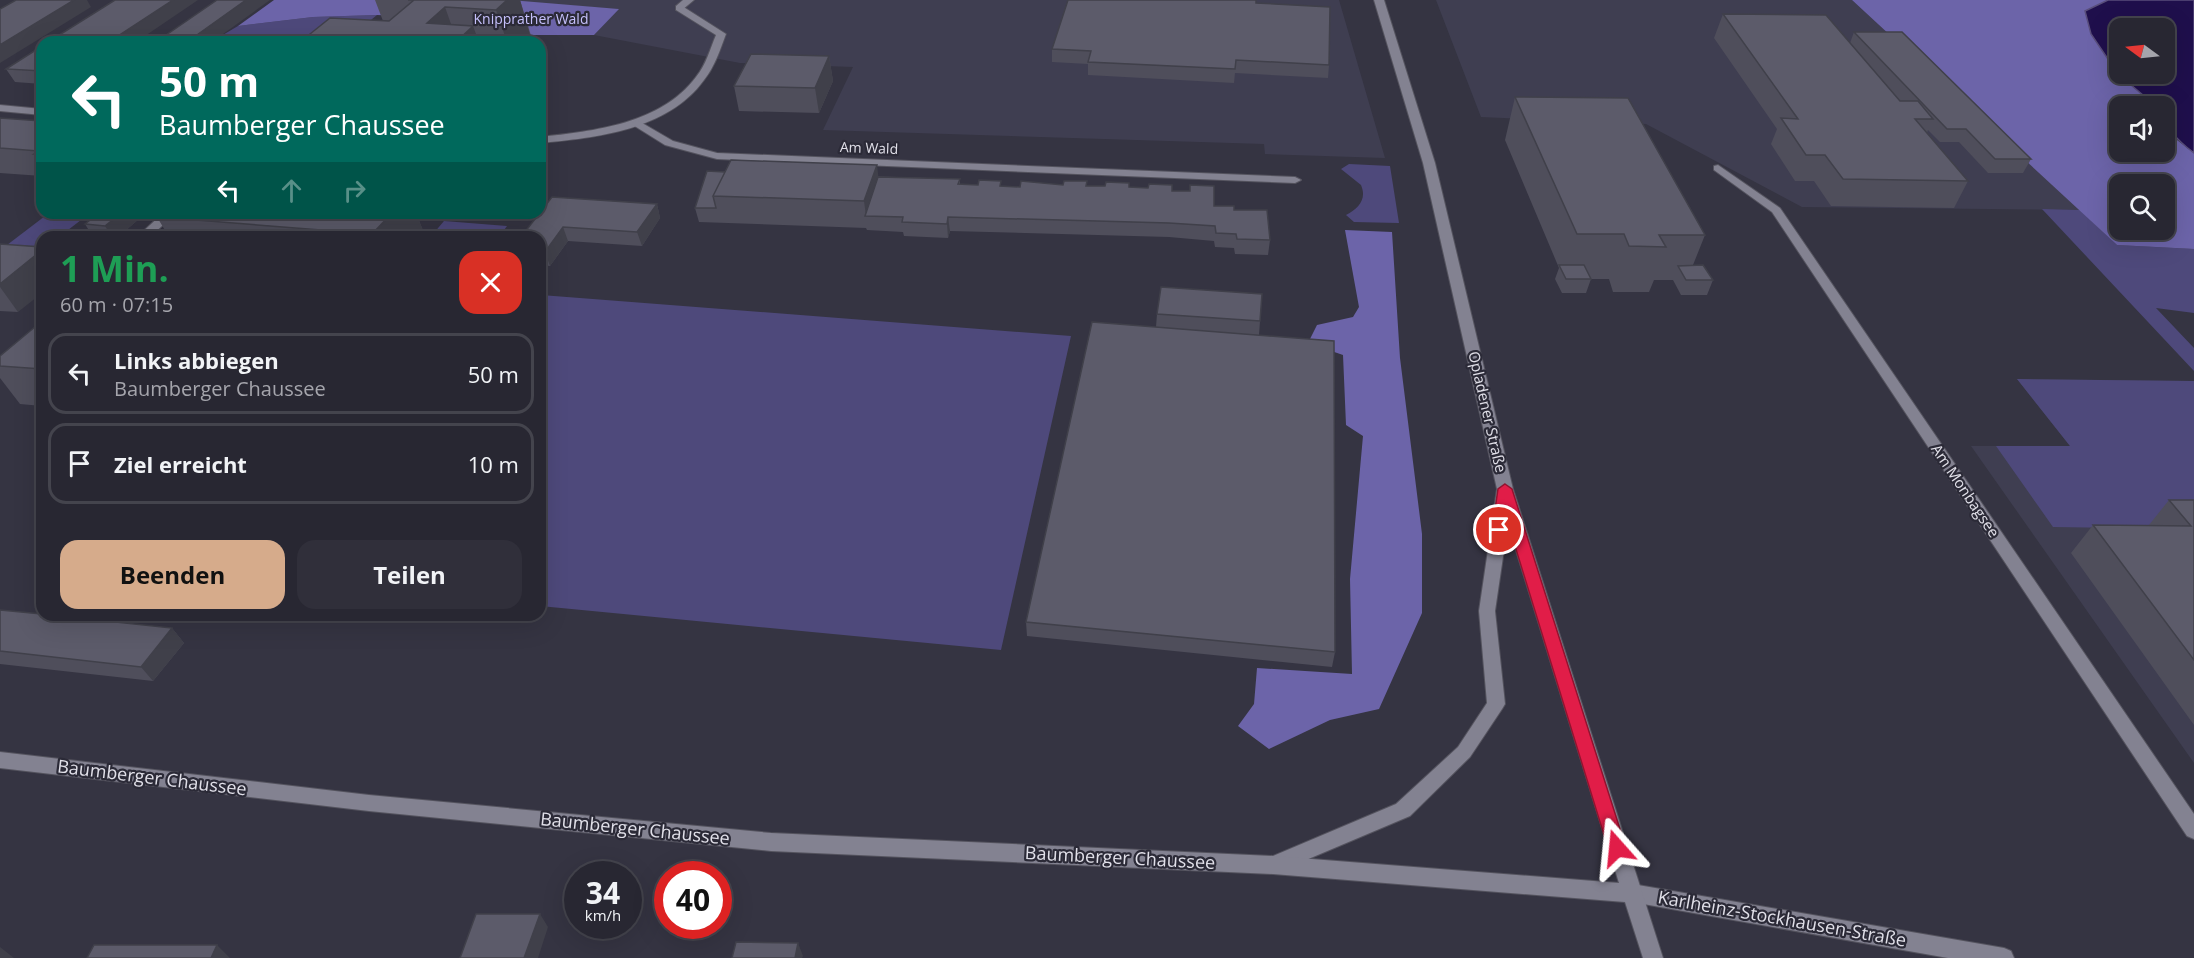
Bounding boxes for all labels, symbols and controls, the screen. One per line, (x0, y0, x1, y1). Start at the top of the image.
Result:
park label: Knipprather Wald (474, 9, 588, 28)
north arrow (2109, 18, 2175, 84)
map controls (2109, 18, 2175, 240)
text: 50 m (159, 52, 259, 109)
icon: left (60, 60, 138, 138)
button: sound (2109, 96, 2175, 162)
text: Baumberger Chaussee (159, 106, 445, 143)
street label: Am Wald (840, 137, 898, 158)
icon: left (212, 174, 245, 207)
icon: ahead (275, 174, 308, 207)
icon: right (338, 174, 371, 207)
button: search (2109, 174, 2175, 240)
text: 1 Min. (60, 244, 169, 293)
button: close (459, 251, 522, 314)
text: 60 m · 07:15 (60, 291, 173, 318)
text: Links abbiegen (114, 345, 279, 375)
street label: Opladener Straße (1464, 349, 1512, 474)
icon: left (63, 357, 96, 390)
text: 50 m (468, 359, 519, 389)
text: Baumberger Chaussee (114, 375, 326, 402)
street label: Am Monbagsee (1927, 440, 2004, 541)
icon: arrive (63, 447, 96, 480)
text: Ziel erreicht (114, 449, 247, 479)
text: 10 m (468, 449, 519, 479)
pin (1473, 504, 1524, 555)
icon: arrive (1482, 513, 1515, 546)
button: Beenden (60, 540, 285, 609)
button: Teilen (297, 540, 522, 609)
street label: Baumberger Chaussee (56, 753, 248, 801)
street label: Baumberger Chaussee (539, 806, 731, 850)
position arrow (1585, 816, 1649, 880)
street label: Baumberger Chaussee (1024, 840, 1216, 874)
speed limit sign: 40 (654, 861, 732, 939)
text: 34 (586, 872, 620, 913)
street label: Karlheinz-Stockhausen-Straße (1656, 884, 1908, 952)
text: km/h (585, 905, 621, 925)

